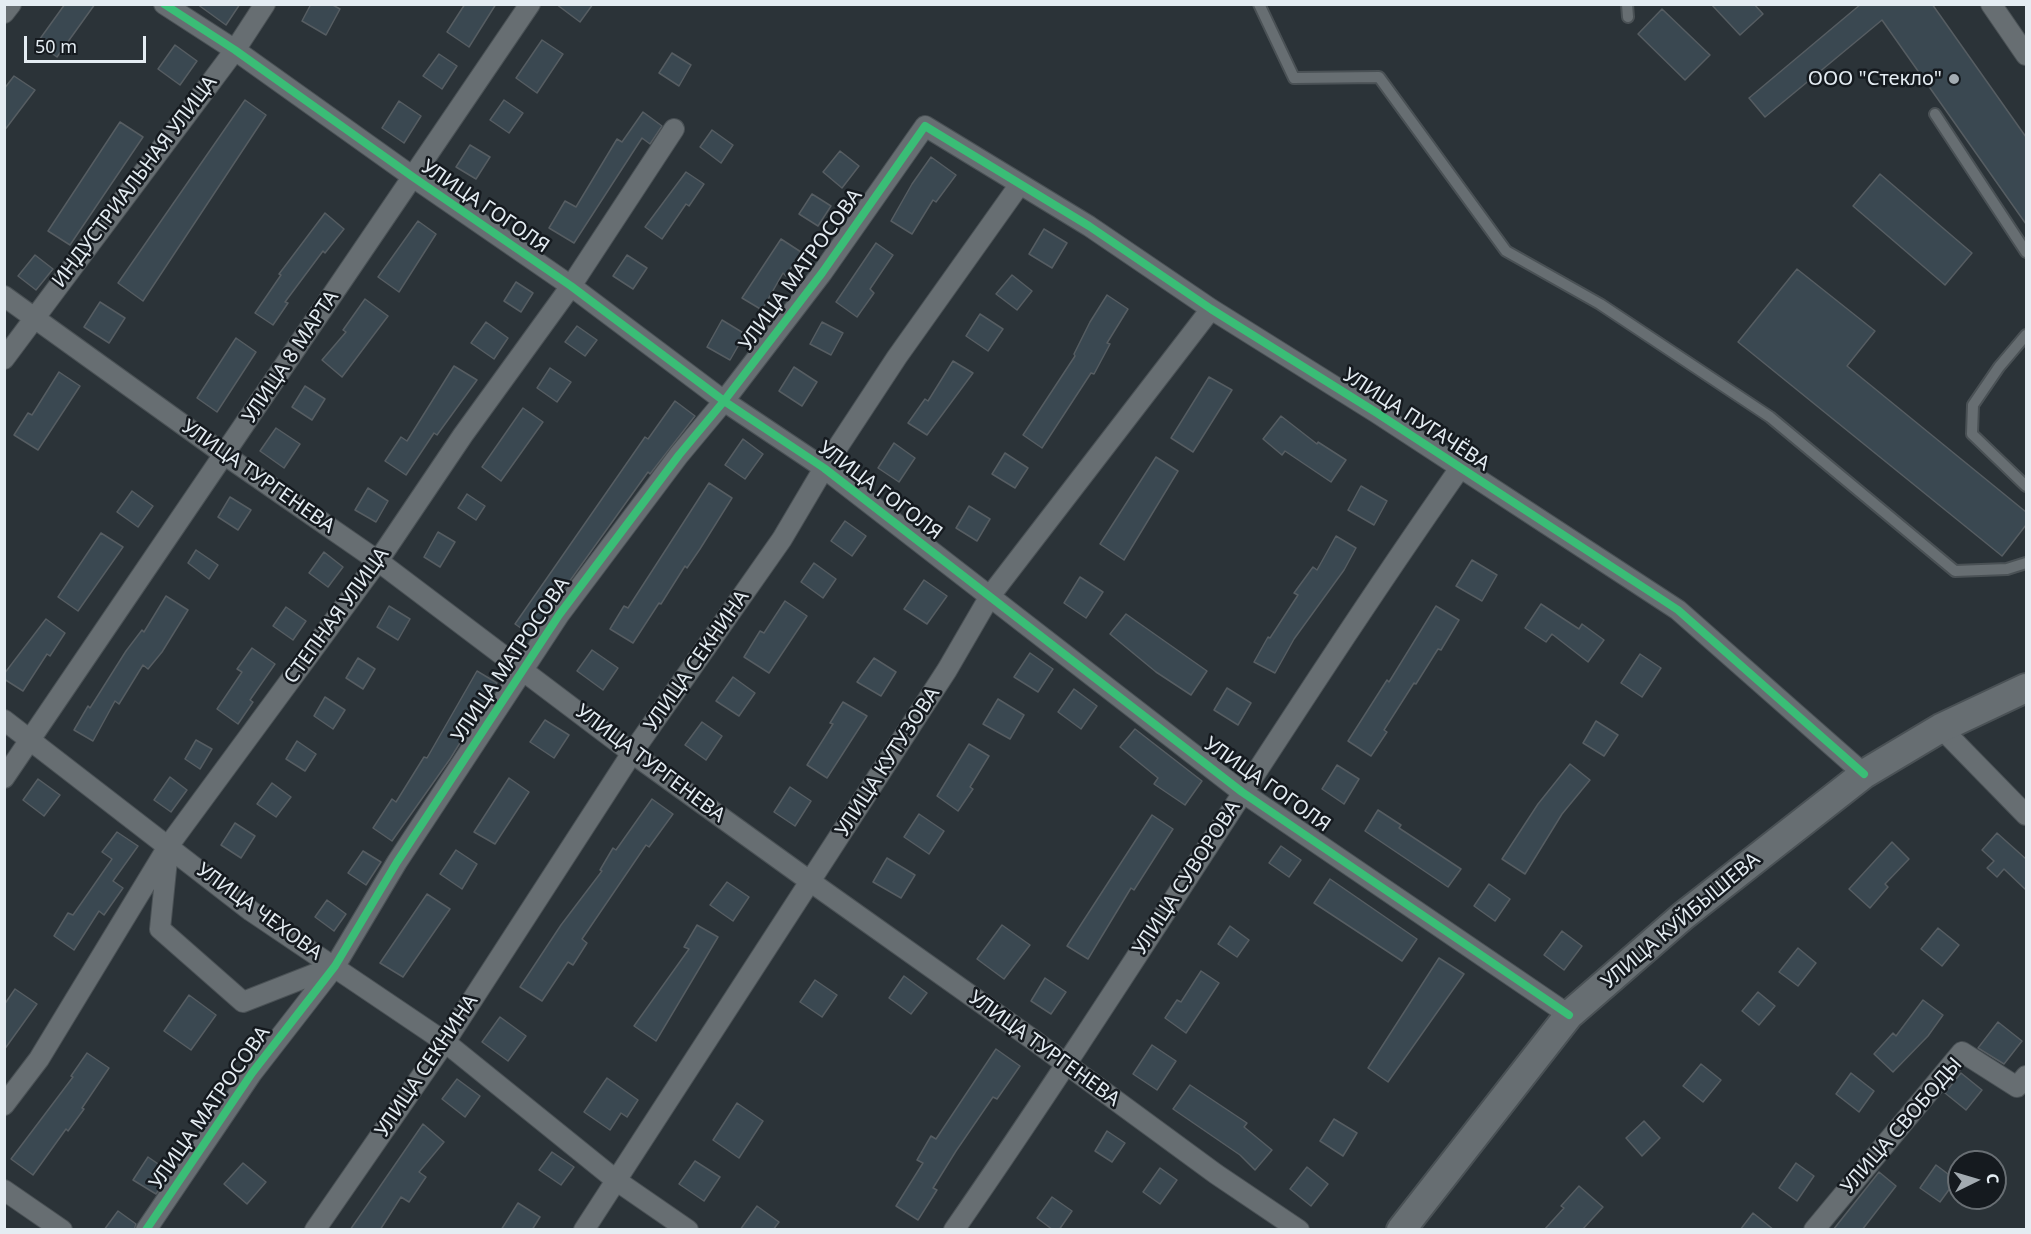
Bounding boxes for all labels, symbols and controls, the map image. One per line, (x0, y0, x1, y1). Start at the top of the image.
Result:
scale bar (27, 24, 148, 62)
text: 50 m (35, 34, 77, 58)
place label: ООО "Стекло" (1808, 67, 1942, 91)
street label: ИНДУСТРИАЛЬНАЯ УЛИЦА (48, 71, 222, 293)
marker: ООО "Стекло" (1947, 72, 1961, 86)
street label: УЛИЦА ГОГОЛЯ (417, 155, 553, 259)
street label: УЛИЦА МАТРОСОВА (734, 185, 868, 355)
street label: УЛИЦА 8 МАРТА (238, 286, 344, 428)
street label: УЛИЦА ПУГАЧЁВА (1338, 364, 1494, 476)
street label: УЛИЦА ТУРГЕНЕВА (177, 415, 339, 539)
street label: УЛИЦА ГОГОЛЯ (813, 437, 947, 545)
street label: СТЕПНАЯ УЛИЦА (280, 543, 394, 689)
street label: УЛИЦА МАТРОСОВА (447, 573, 575, 747)
street label: УЛИЦА СЕКНИНА (639, 586, 755, 736)
street label: УЛИЦА КУТУЗОВА (831, 683, 945, 841)
street label: УЛИЦА ТУРГЕНЕВА (571, 700, 729, 828)
street label: УЛИЦА ГОГОЛЯ (1199, 732, 1335, 838)
street label: УЛИЦА СУВОРОВА (1128, 796, 1246, 960)
street label: УЛИЦА КУЙБЫШЕВА (1597, 848, 1765, 994)
street label: УЛИЦА ЧЕХОВА (192, 858, 326, 966)
street label: УЛИЦА ТУРГЕНЕВА (964, 986, 1124, 1112)
street label: УЛИЦА СЕКНИНА (371, 990, 483, 1142)
street label: УЛИЦА МАТРОСОВА (145, 1022, 275, 1194)
street label: УЛИЦА СВОБОДЫ (1836, 1053, 1968, 1199)
north arrow (1947, 1150, 2007, 1210)
text: С (1982, 1172, 2004, 1185)

